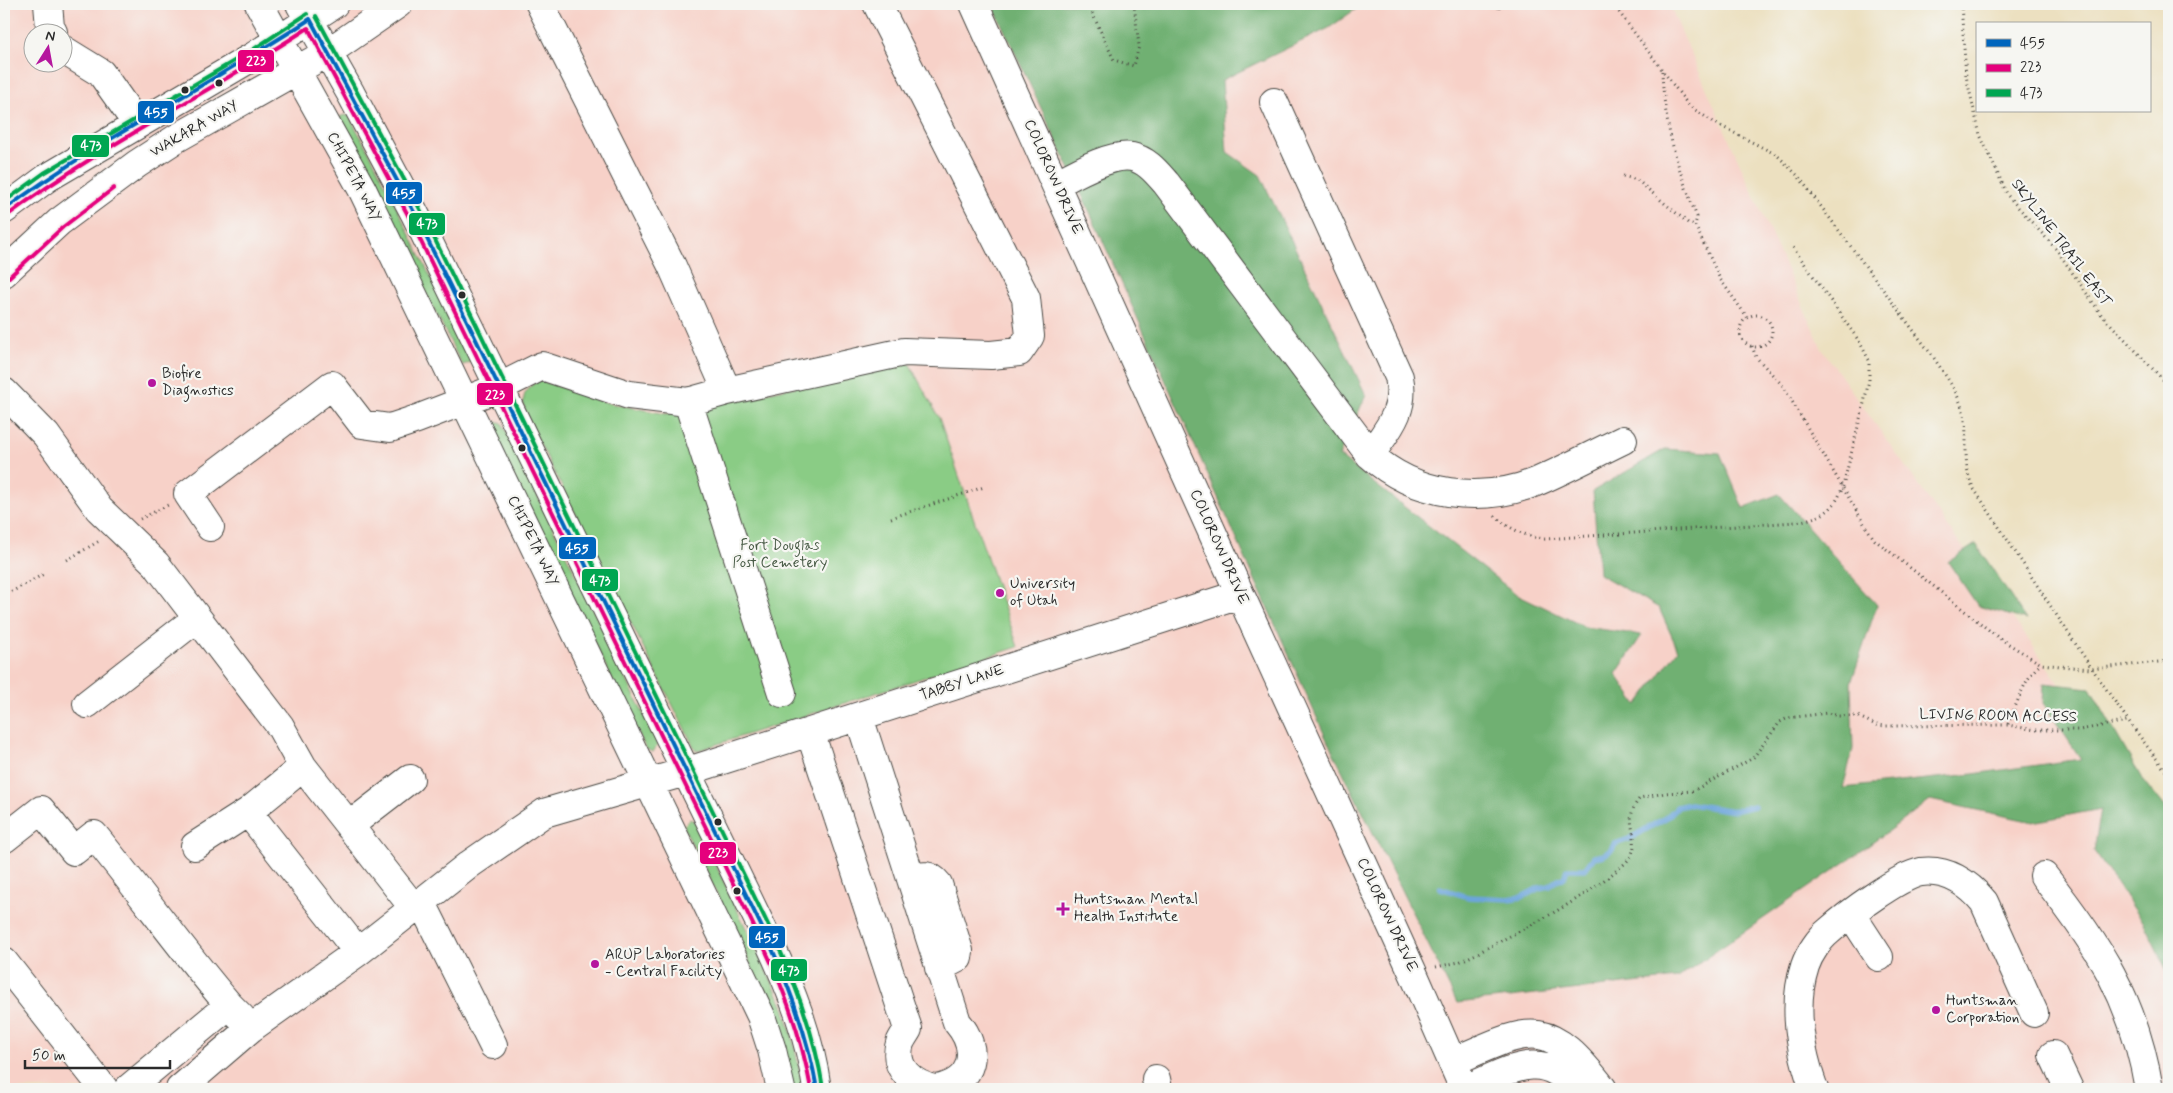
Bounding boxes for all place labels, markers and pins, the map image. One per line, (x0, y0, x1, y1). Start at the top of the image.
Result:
unlabelled marker (214, 78, 224, 88)
unlabelled marker (180, 85, 190, 95)
unlabelled marker (457, 290, 467, 300)
place label: Biofire Diagnostics (162, 364, 234, 402)
marker: Biofire Diagnostics (146, 377, 158, 389)
unlabelled marker (517, 443, 527, 453)
place label: University of Utah (1010, 574, 1075, 611)
marker: University of Utah (994, 587, 1006, 599)
unlabelled marker (713, 817, 723, 827)
unlabelled marker (732, 886, 742, 896)
place label: Huntsman Mental Health Institute (1074, 890, 1198, 927)
marker: Huntsman Mental Health Institute (1056, 902, 1070, 916)
place label: ARUP Laboratories - Central Facility (605, 945, 725, 982)
marker: ARUP Laboratories - Central Facility (589, 958, 601, 970)
place label: Huntsman Corporation (1946, 991, 2019, 1028)
marker: Huntsman Corporation (1930, 1004, 1942, 1016)

